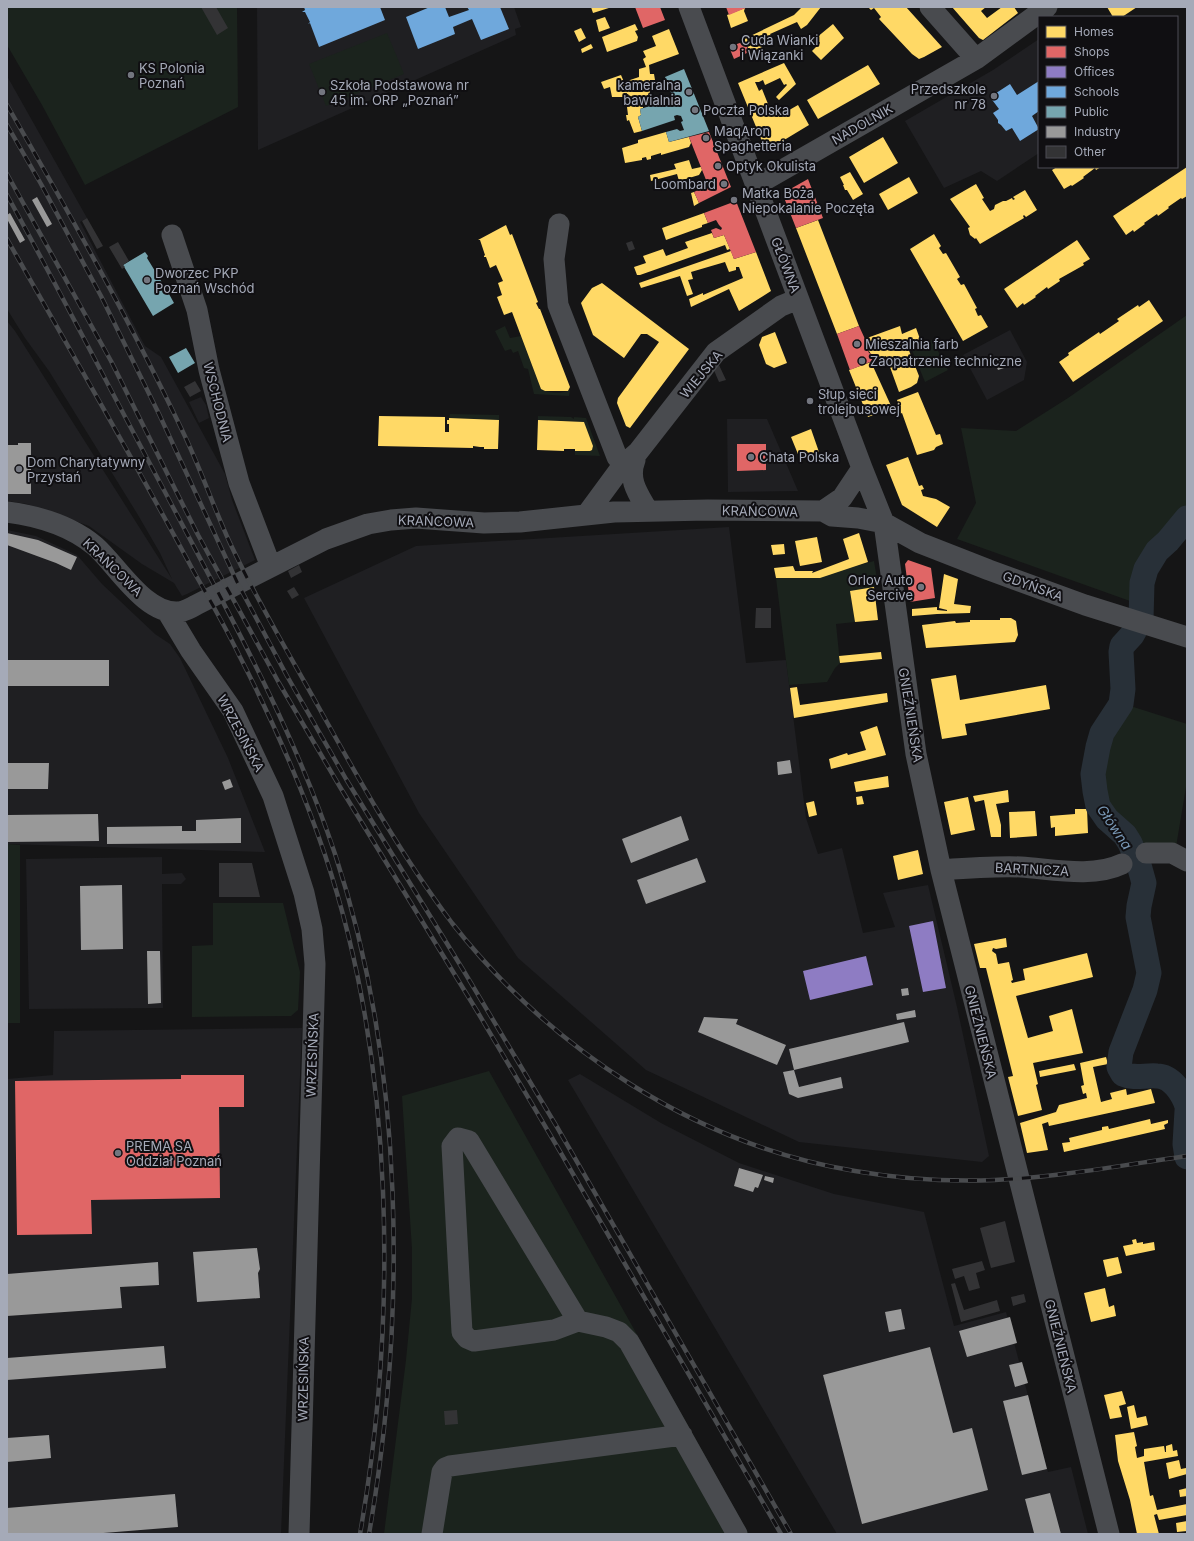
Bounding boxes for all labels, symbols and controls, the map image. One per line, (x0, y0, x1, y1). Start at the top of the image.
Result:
legend (1038, 16, 1178, 168)
text: Homes (1074, 24, 1114, 39)
place label: Cuda Wianki i Wiązanki (741, 32, 818, 63)
marker: Cuda Wianki i Wiązanki (728, 42, 738, 52)
text: Shops (1074, 44, 1110, 59)
place label: KS Polonia Poznań (139, 60, 205, 91)
text: Offices (1074, 64, 1115, 79)
marker: KS Polonia Poznań (126, 70, 136, 80)
place label: Szkoła Podstawowa nr 45 im. ORP „Poznań” (330, 77, 469, 108)
place label: kameralna bawialnia (617, 77, 681, 108)
place label: Przedszkole nr 78 (911, 81, 986, 112)
text: Schools (1074, 84, 1119, 99)
marker: Szkoła Podstawowa nr 45 im. ORP „Poznań” (317, 87, 327, 97)
marker: kameralna bawialnia (684, 87, 694, 97)
marker: Przedszkole nr 78 (989, 91, 999, 101)
street label: NADOLNIK (829, 100, 895, 148)
place label: Poczta Polska (703, 102, 789, 118)
text: Public (1074, 104, 1109, 119)
marker: Poczta Polska (690, 105, 700, 115)
place label: MaqAron Spaghetteria (714, 123, 792, 154)
text: Industry (1074, 124, 1121, 139)
marker: MaqAron Spaghetteria (701, 133, 711, 143)
text: Other (1074, 144, 1106, 159)
place label: Optyk Okulista (726, 158, 816, 174)
marker: Optyk Okulista (713, 161, 723, 171)
place label: Loombard (654, 176, 716, 192)
marker: Loombard (719, 179, 729, 189)
place label: Matka Boża Niepokalanie Poczęta (742, 185, 875, 216)
marker: Matka Boża Niepokalanie Poczęta (729, 195, 739, 205)
street label: GŁÓWNA (768, 235, 804, 295)
place label: Dworzec PKP Poznań Wschód (155, 265, 254, 296)
marker: Dworzec PKP Poznań Wschód (142, 275, 152, 285)
place label: Mieszalnia farb (865, 336, 959, 352)
marker: Mieszalnia farb (852, 339, 862, 349)
street label: WIEJSKA (676, 347, 726, 401)
place label: Zaopatrzenie techniczne (870, 353, 1022, 369)
marker: Zaopatrzenie techniczne (857, 356, 867, 366)
street label: WSCHODNIA (200, 360, 236, 444)
place label: Słup sieci trolejbusowej (818, 386, 900, 417)
marker: Słup sieci trolejbusowej (805, 396, 815, 406)
place label: Chata Polska (759, 449, 839, 465)
marker: Chata Polska (746, 452, 756, 462)
place label: Dom Charytatywny Przystań (27, 454, 145, 485)
marker: Dom Charytatywny Przystań (14, 464, 24, 474)
street label: KRAŃCOWA (722, 502, 798, 520)
street label: KRAŃCOWA (398, 512, 474, 530)
street label: KRAŃCOWA (80, 535, 146, 599)
street label: GDYŃSKA (1001, 568, 1066, 604)
place label: Orlov Auto Sercive (848, 572, 913, 603)
marker: Orlov Auto Sercive (916, 582, 926, 592)
street label: GNIEŹNIEŃSKA (896, 666, 926, 764)
street label: WRZESIŃSKA (214, 692, 268, 774)
water label: Główna (1094, 801, 1136, 853)
street label: BARTNICZA (995, 859, 1069, 879)
street label: GNIEŹNIEŃSKA (962, 984, 1000, 1080)
street label: WRZESIŃSKA (303, 1012, 321, 1098)
place label: PREMA SA Oddział Poznań (126, 1138, 222, 1169)
marker: PREMA SA Oddział Poznań (113, 1148, 123, 1158)
street label: GNIEŹNIEŃSKA (1042, 1298, 1080, 1394)
street label: WRZESIŃSKA (294, 1336, 312, 1422)

